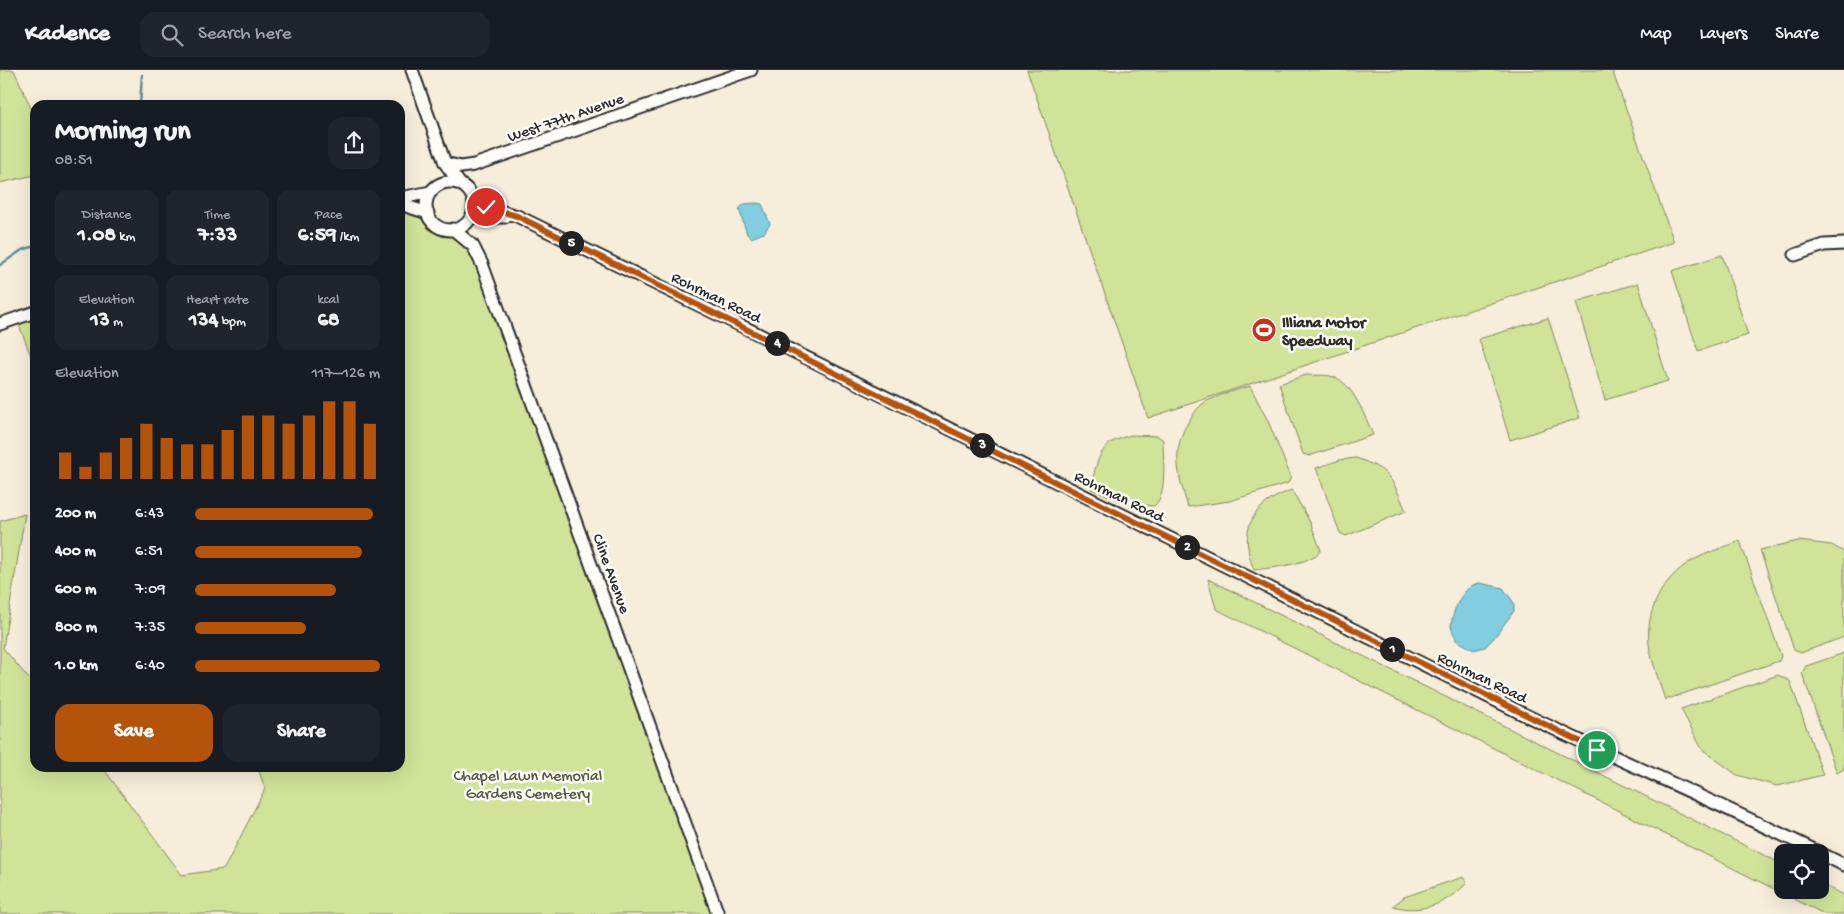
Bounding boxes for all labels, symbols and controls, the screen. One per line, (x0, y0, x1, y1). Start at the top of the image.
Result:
search box (140, 12, 490, 57)
text: Kadence (25, 20, 110, 49)
icon: search (158, 21, 186, 49)
text: Search here (198, 23, 292, 46)
text: Map (1640, 24, 1672, 45)
text: Layers (1700, 24, 1747, 45)
text: Share (1775, 24, 1819, 45)
street label: West 77th Avenue (505, 90, 627, 148)
text: Morning run (55, 116, 190, 149)
button: share (328, 117, 380, 169)
text: 08:51 (55, 152, 93, 171)
pin (465, 186, 507, 228)
icon: check (472, 193, 500, 221)
text: Distance (82, 207, 131, 224)
text: Time (205, 207, 230, 224)
text: Pace (315, 207, 342, 224)
text: 1.08 (77, 224, 116, 249)
text: 7:33 (198, 224, 237, 249)
text: 6:59 (298, 224, 336, 249)
text: km (116, 229, 136, 246)
text: /km (336, 229, 359, 246)
pin: 5 (558, 230, 584, 256)
text: 5 (568, 235, 575, 252)
street label: Rohrman Road (667, 269, 765, 330)
text: Elevation (79, 292, 134, 309)
text: Heart rate (186, 292, 249, 309)
text: kcal (318, 292, 339, 309)
text: 13 (90, 309, 110, 334)
text: 134 (189, 309, 218, 334)
text: 68 (317, 309, 340, 334)
text: m (110, 314, 123, 331)
text: bpm (218, 314, 246, 331)
place label: Illiana Motor Speedway (1282, 315, 1368, 352)
sports icon: Illiana Motor Speedway (1251, 317, 1277, 343)
pin: 4 (764, 330, 790, 356)
text: 4 (774, 335, 781, 352)
text: Elevation (55, 365, 119, 384)
text: 117–126 m (311, 365, 380, 384)
pin: 3 (970, 432, 994, 458)
text: 3 (979, 437, 986, 454)
street label: Rohrman Road (1070, 468, 1168, 529)
text: 200 m (55, 505, 96, 524)
text: 6:43 (135, 505, 164, 524)
street label: Cline Avenue (587, 532, 633, 617)
pin: 2 (1174, 534, 1200, 560)
text: 2 (1184, 539, 1191, 556)
text: 400 m (55, 543, 96, 562)
text: 6:51 (135, 543, 163, 562)
text: 600 m (55, 581, 96, 600)
text: 7:09 (135, 581, 165, 600)
text: 800 m (55, 619, 97, 638)
text: 7:35 (135, 619, 165, 638)
pin: 1 (1380, 636, 1404, 662)
text: 1 (1390, 641, 1395, 658)
street label: Rohrman Road (1433, 649, 1531, 710)
text: 1.0 km (55, 657, 98, 676)
text: 6:40 (135, 657, 165, 676)
button: Save (55, 704, 213, 762)
button: Share (223, 704, 380, 762)
pin (1576, 729, 1618, 771)
icon: arrive (1583, 736, 1611, 764)
park label: Chapel Lawn Memorial Gardens Cemetery (454, 768, 602, 805)
map controls (1774, 844, 1829, 899)
button: locate (1774, 844, 1829, 899)

